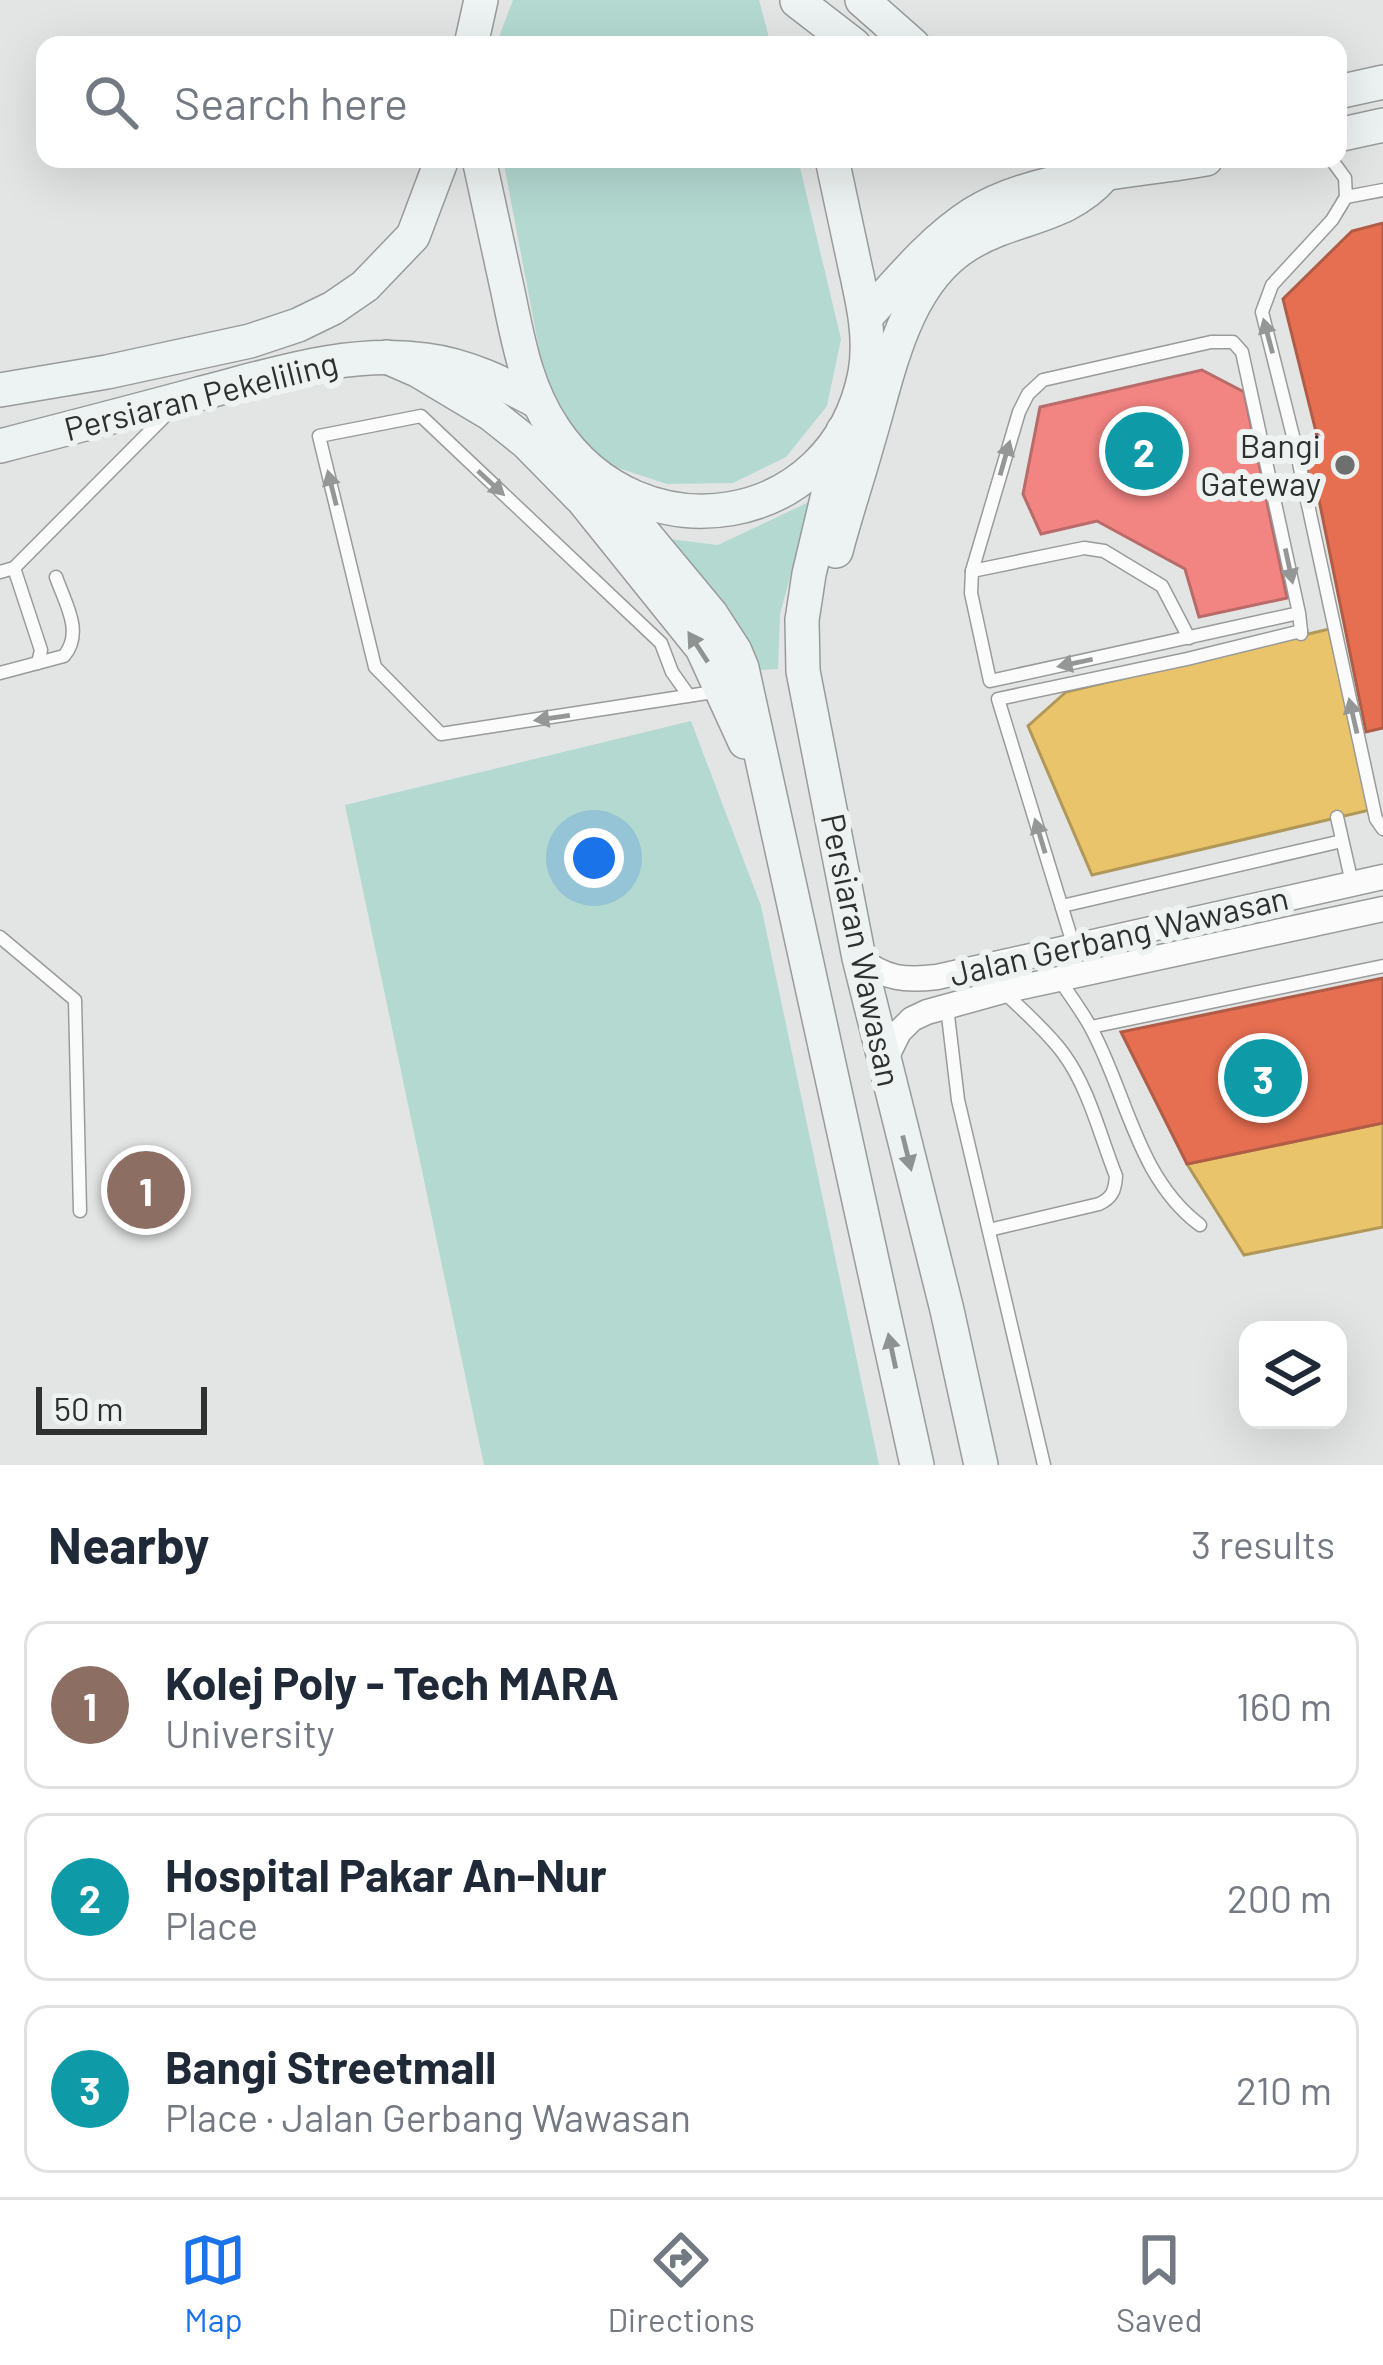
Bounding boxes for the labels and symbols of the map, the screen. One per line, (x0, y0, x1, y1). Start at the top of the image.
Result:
one-way arrow (1257, 317, 1276, 354)
street label: Persiaran Pekeliling (60, 342, 342, 448)
pin: 2 (1105, 406, 1183, 496)
place label: Bangi Gateway (1200, 425, 1321, 503)
one-way arrow (997, 439, 1015, 476)
marker: Bangi Gateway (1332, 452, 1358, 478)
one-way arrow (477, 468, 506, 496)
one-way arrow (322, 469, 341, 506)
one-way arrow (1280, 547, 1299, 585)
one-way arrow (688, 630, 710, 663)
one-way arrow (1055, 654, 1093, 673)
one-way arrow (1343, 697, 1362, 735)
one-way arrow (532, 709, 570, 728)
street label: Persiaran Wawasan (814, 810, 910, 1090)
one-way arrow (1030, 817, 1049, 854)
your location (564, 828, 624, 888)
street label: Jalan Gerbang Wawasan (946, 877, 1292, 993)
pin: 3 (1224, 1033, 1302, 1123)
one-way arrow (898, 1135, 917, 1172)
pin: 1 (107, 1145, 185, 1235)
one-way arrow (882, 1332, 901, 1369)
scale bar (36, 1381, 207, 1434)

